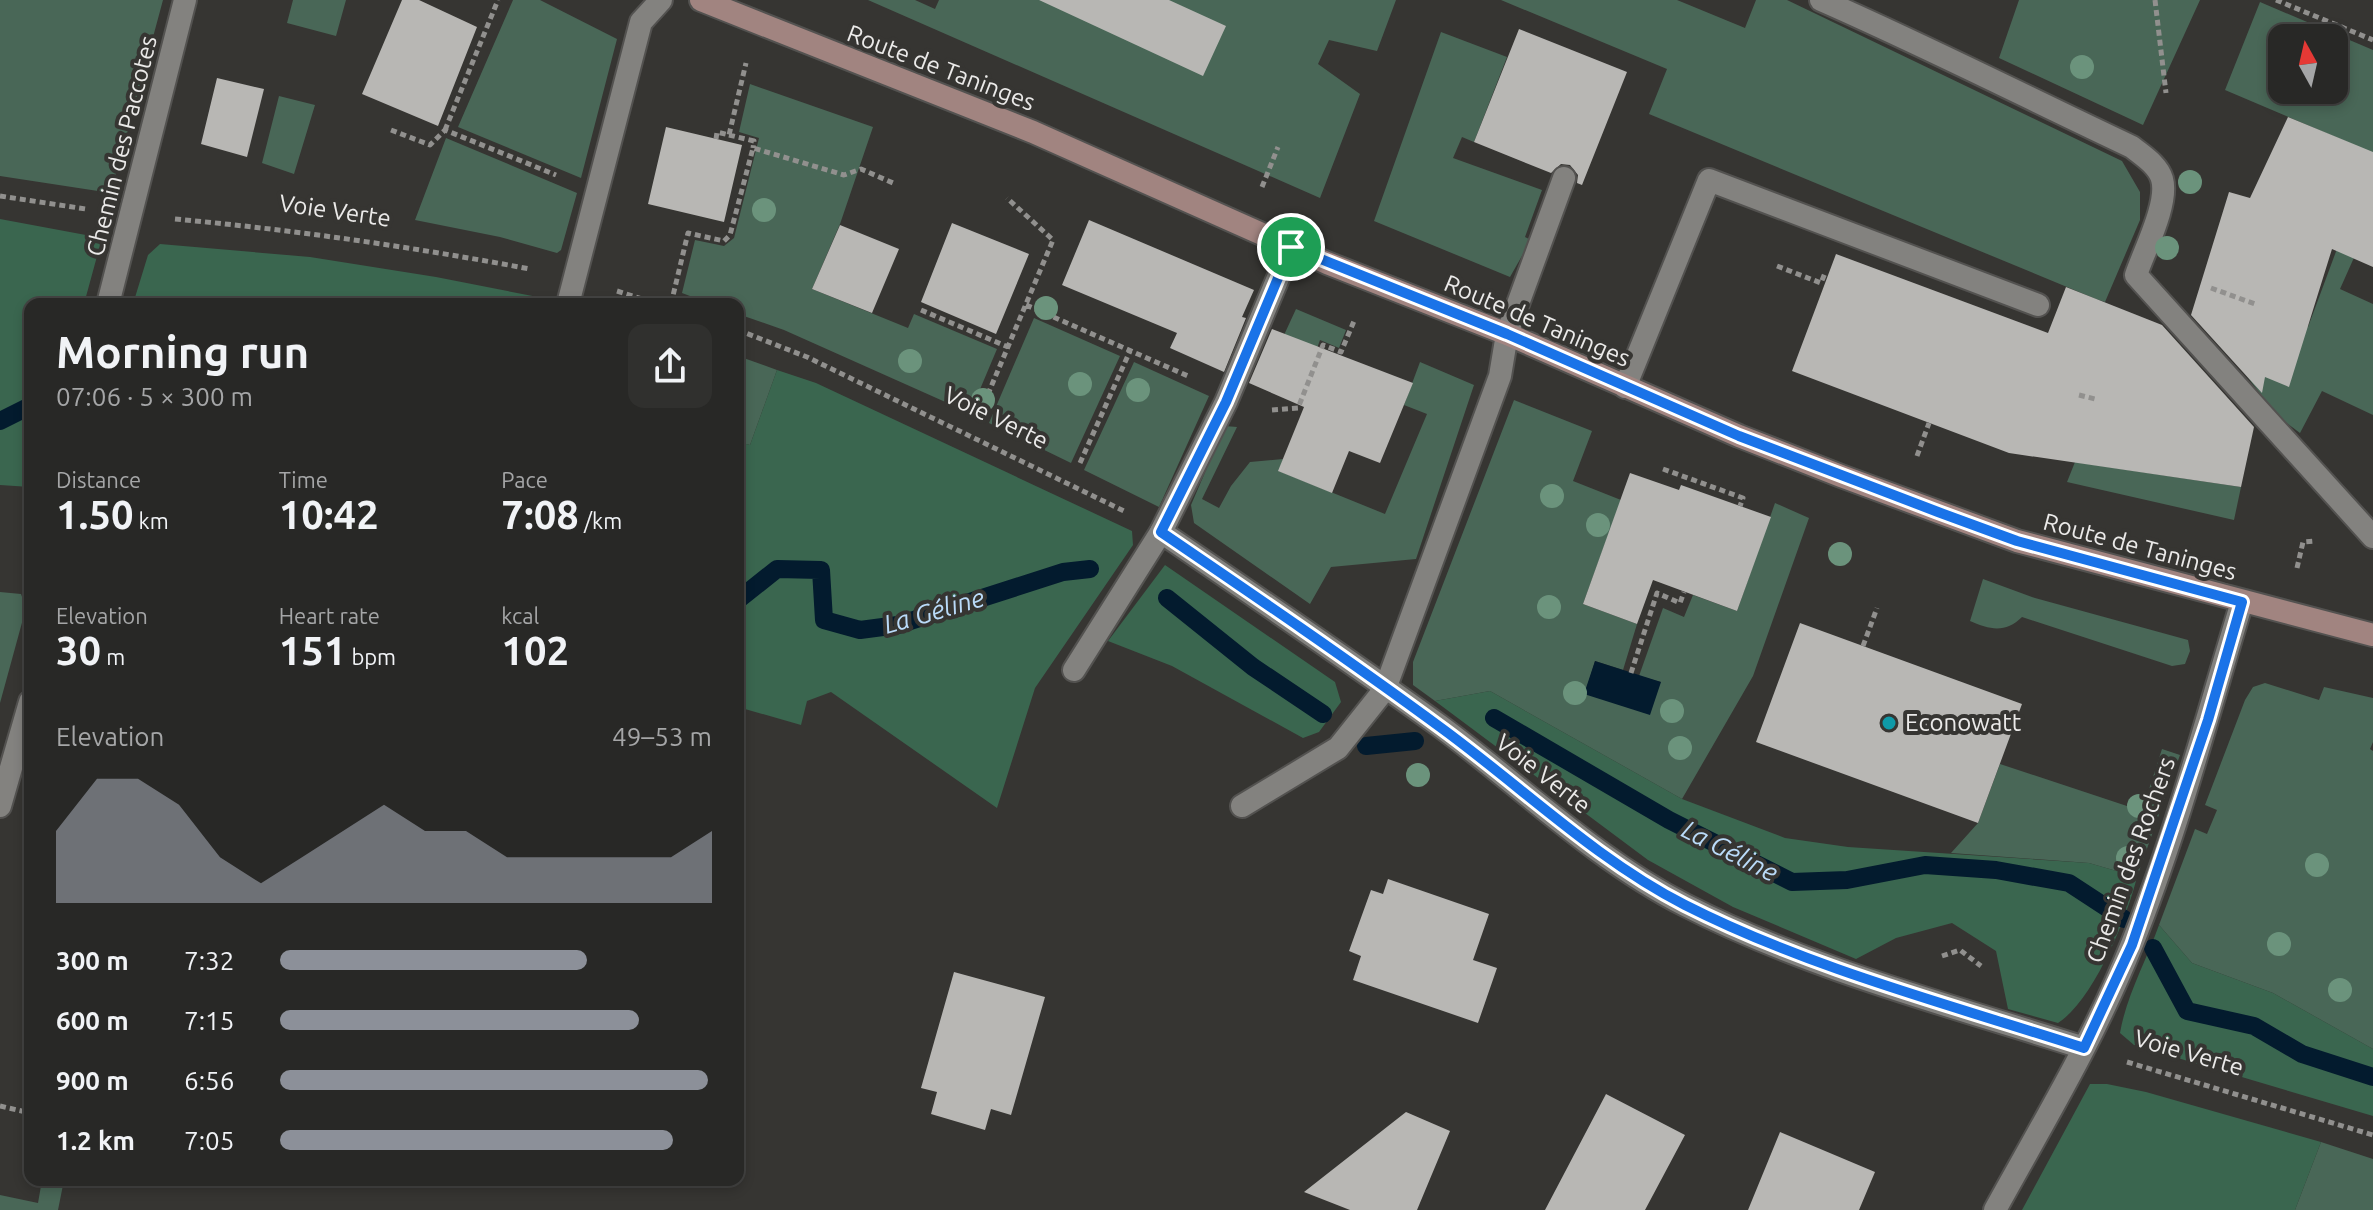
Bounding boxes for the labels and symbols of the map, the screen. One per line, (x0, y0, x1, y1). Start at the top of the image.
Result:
street label: Route de Taninges (843, 19, 1039, 116)
north arrow (2268, 24, 2348, 104)
street label: Chemin des Paccotes (81, 33, 162, 259)
street label: Voie Verte (278, 189, 393, 232)
pin (1257, 213, 1325, 281)
street label: Route de Taninges (1440, 269, 1634, 372)
street label: Voie Verte (940, 381, 1053, 454)
street label: Route de Taninges (2041, 508, 2240, 585)
water label: La Géline (880, 582, 988, 639)
place label: Econowatt (1905, 709, 2022, 736)
marker: Econowatt (1880, 714, 1898, 732)
street label: Voie Verte (1491, 728, 1596, 819)
street label: Chemin des Rochers (2081, 753, 2180, 966)
water label: La Géline (1678, 814, 1783, 887)
street label: Voie Verte (2131, 1024, 2247, 1081)

